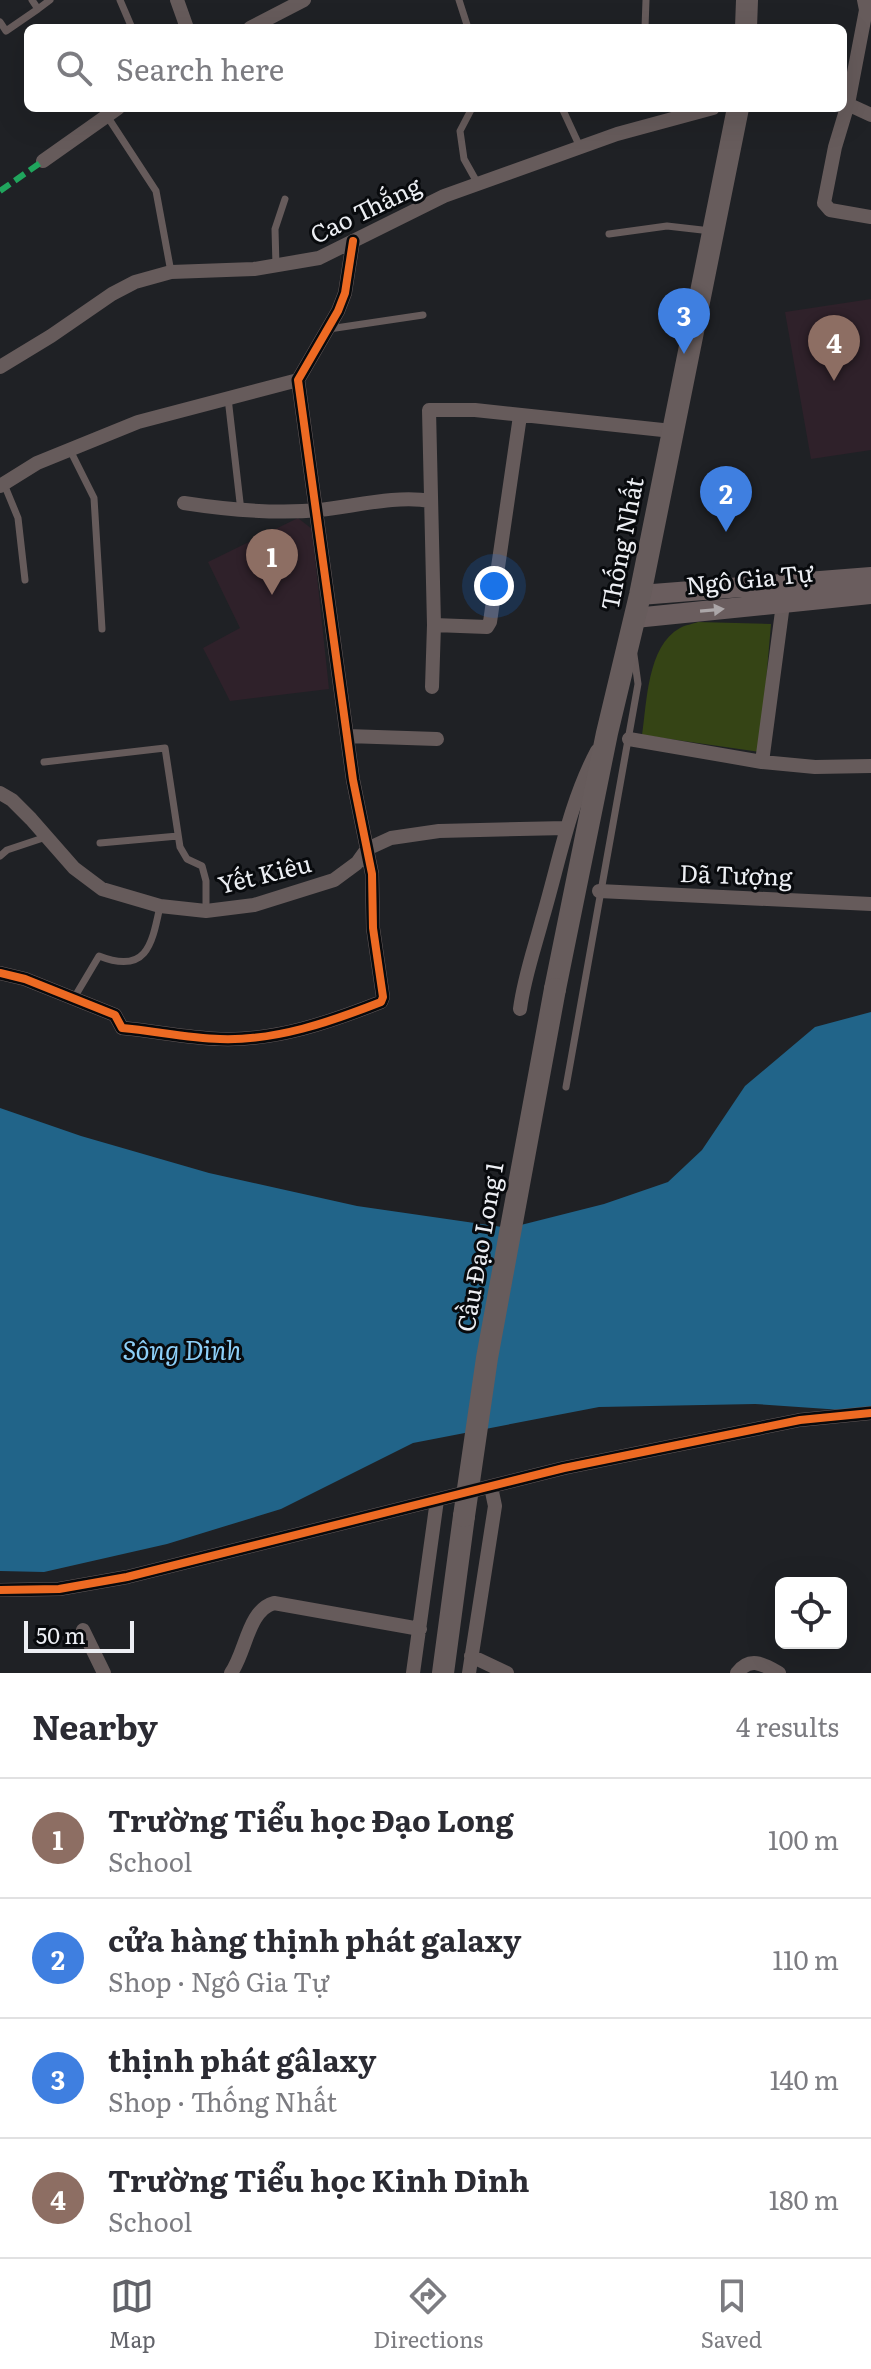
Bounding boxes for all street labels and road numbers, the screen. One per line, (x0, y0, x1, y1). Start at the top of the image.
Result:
street label: Cao Thắng (303, 167, 427, 251)
street label: Thống Nhất (590, 474, 651, 613)
street label: Ngô Gia Tự (684, 553, 816, 602)
street label: Yết Kiêu (214, 844, 315, 901)
street label: Dã Tượng (679, 854, 794, 893)
street label: Cầu Đạo Long 1 (446, 1159, 511, 1334)

